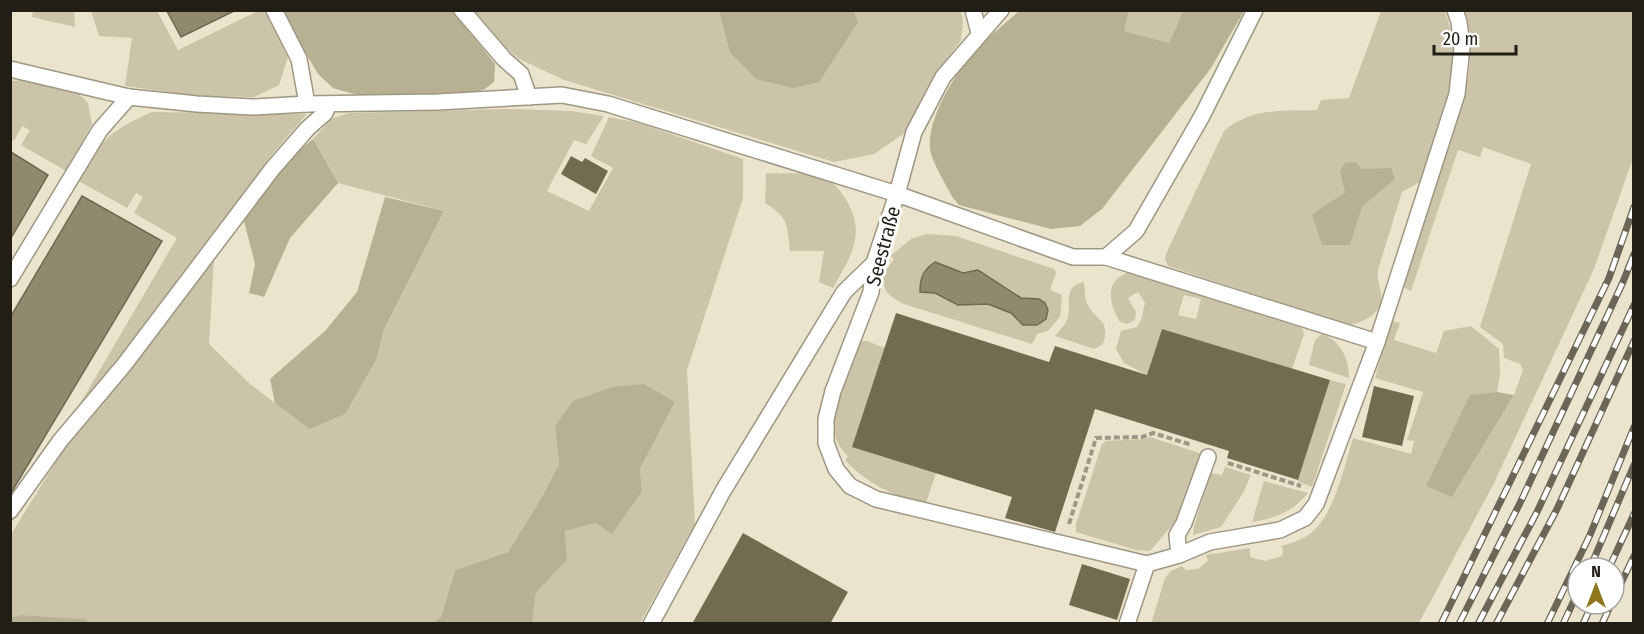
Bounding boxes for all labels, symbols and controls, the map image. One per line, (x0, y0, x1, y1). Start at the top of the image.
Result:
scale bar (1434, 18, 1516, 56)
text: 20 m (1443, 28, 1478, 50)
street label: Seestraße (861, 204, 905, 288)
north arrow (1566, 556, 1626, 616)
text: N (1591, 562, 1601, 581)

